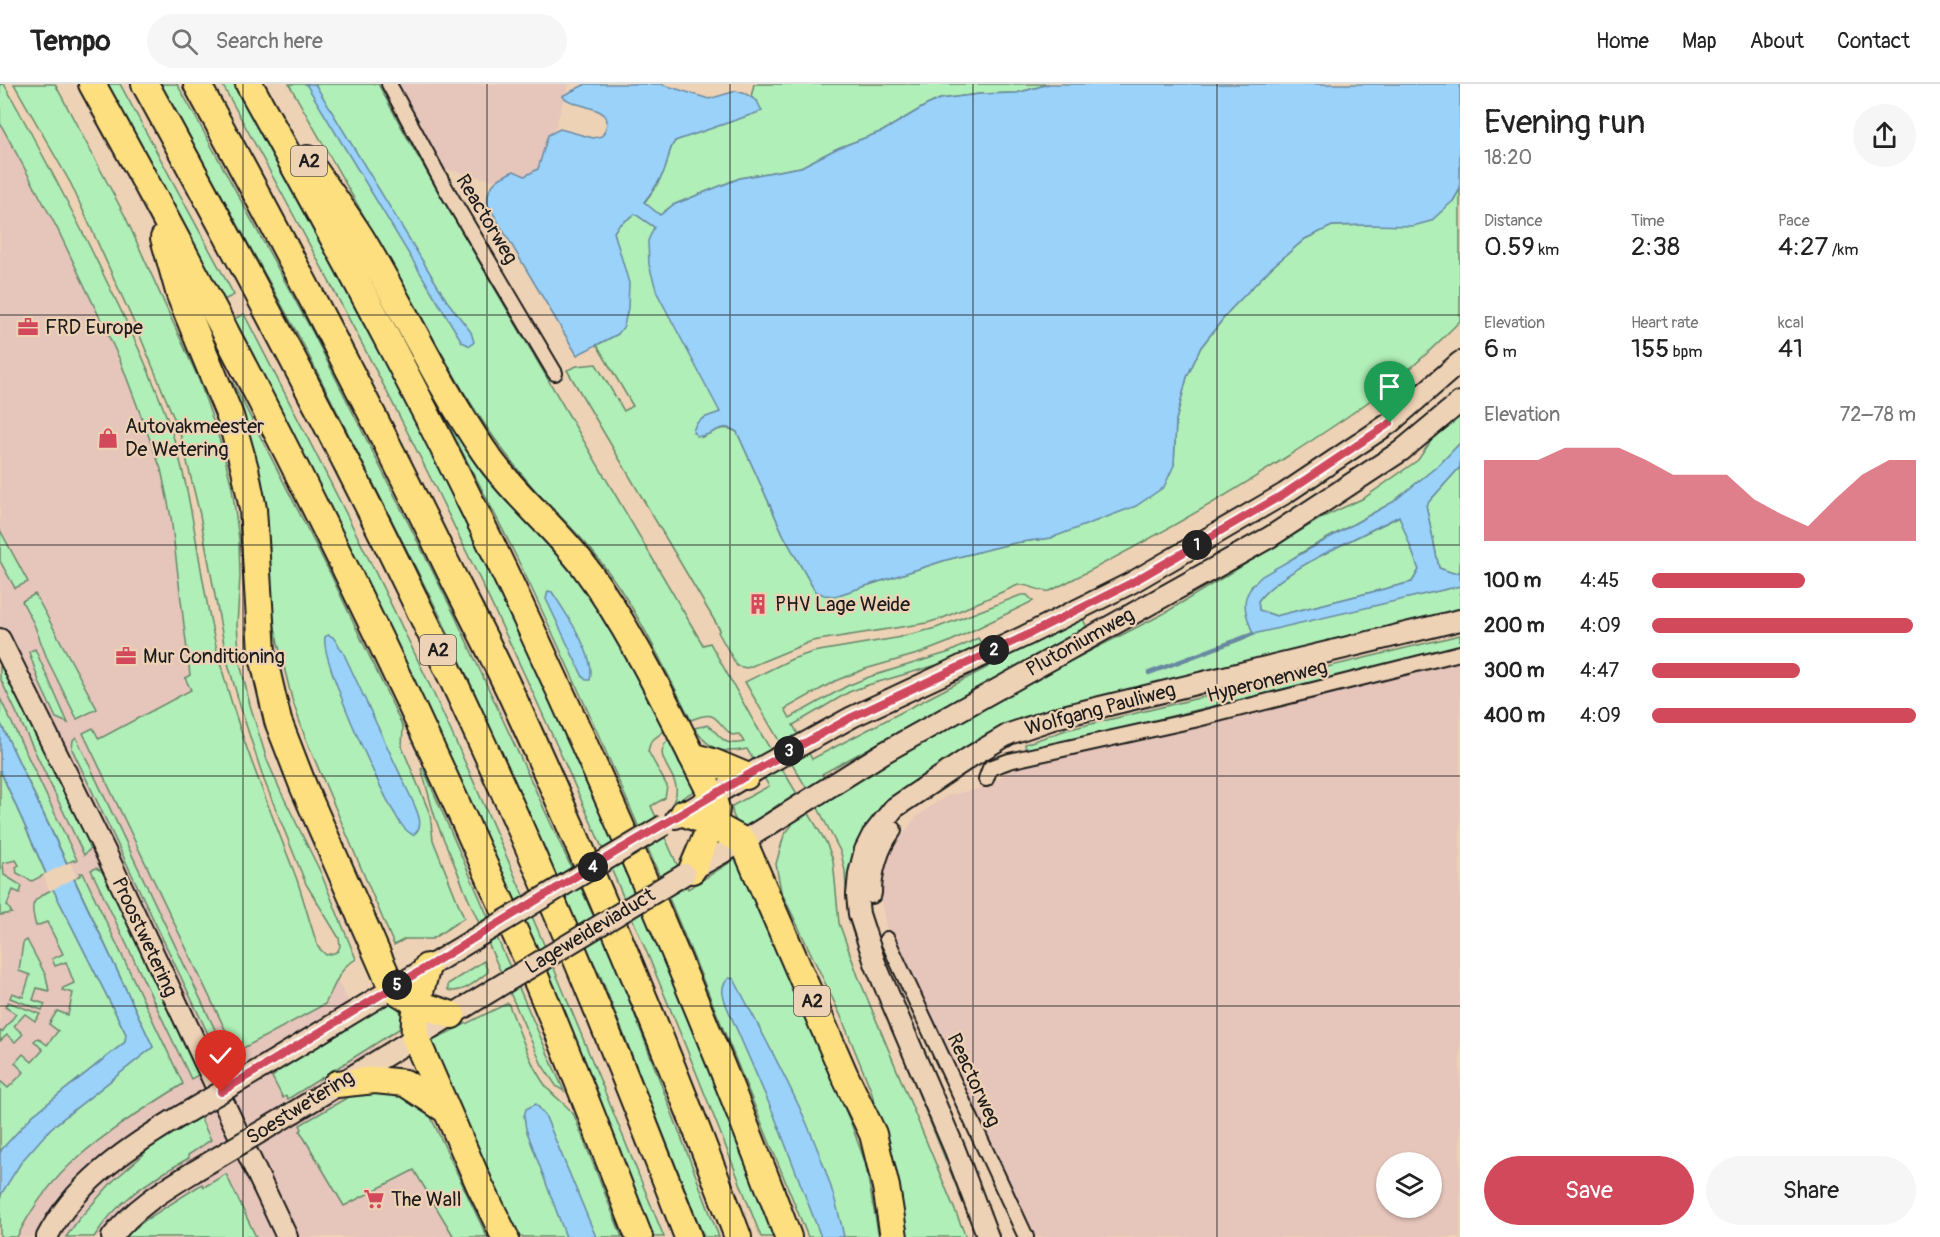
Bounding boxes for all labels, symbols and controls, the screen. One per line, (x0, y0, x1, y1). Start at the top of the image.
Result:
search box (147, 14, 567, 68)
text: Tempo (30, 24, 111, 59)
icon: search (168, 25, 201, 58)
text: Search here (216, 27, 323, 55)
text: Home (1596, 28, 1649, 55)
text: Map (1682, 28, 1717, 55)
text: About (1750, 28, 1804, 55)
text: Contact (1837, 28, 1910, 55)
text: Evening run (1484, 102, 1645, 143)
button: share (1853, 104, 1916, 167)
text: 18:20 (1484, 145, 1532, 170)
road number: A2 (291, 146, 327, 176)
street label: Reactorweg (450, 170, 524, 268)
text: Distance (1484, 211, 1543, 231)
text: Time (1631, 211, 1664, 231)
text: Pace (1778, 211, 1810, 231)
text: 0.59 (1484, 231, 1535, 263)
text: 2:38 (1631, 231, 1680, 263)
text: 4:27 (1778, 231, 1828, 263)
text: km (1535, 240, 1559, 260)
text: /km (1828, 240, 1858, 260)
text: Elevation (1484, 313, 1545, 333)
text: Heart rate (1631, 313, 1698, 333)
text: kcal (1778, 313, 1804, 333)
office icon: FRD Europe (16, 315, 40, 339)
place label: FRD Europe (45, 315, 143, 340)
text: 6 (1484, 333, 1499, 365)
text: 155 (1631, 333, 1669, 365)
text: 41 (1778, 333, 1803, 365)
text: m (1499, 342, 1517, 362)
text: bpm (1669, 342, 1702, 362)
pin (1364, 361, 1415, 423)
icon: arrive (1373, 370, 1406, 403)
text: Elevation (1484, 402, 1560, 427)
text: 72–78 m (1840, 402, 1916, 427)
place label: Autovakmeester De Wetering (125, 414, 264, 462)
shop icon: Autovakmeester De Wetering (96, 426, 120, 450)
pin: 1 (1182, 530, 1212, 560)
text: 1 (1194, 535, 1200, 555)
text: 100 m (1484, 568, 1541, 593)
text: 4:45 (1580, 568, 1619, 593)
building icon: PHV Lage Weide (746, 592, 770, 616)
place label: PHV Lage Weide (775, 592, 910, 617)
street label: Plutoniumweg (1021, 602, 1139, 682)
text: 200 m (1484, 613, 1545, 638)
text: 4:09 (1580, 613, 1621, 638)
road number: A2 (420, 635, 456, 665)
pin: 2 (979, 635, 1009, 665)
text: 2 (990, 640, 998, 660)
office icon: Mur Conditioning (114, 644, 138, 668)
place label: Mur Conditioning (143, 644, 285, 669)
street label: Hyperonenweg (1204, 654, 1330, 708)
text: 300 m (1484, 658, 1545, 683)
text: 4:47 (1580, 658, 1619, 683)
street label: Wolfgang Pauliweg (1022, 677, 1178, 741)
text: 400 m (1484, 703, 1545, 728)
text: 4:09 (1580, 703, 1621, 728)
pin: 3 (774, 736, 804, 766)
text: 3 (785, 741, 793, 761)
pin: 4 (578, 852, 608, 882)
text: 4 (588, 857, 598, 877)
street label: Proostwetering (106, 873, 184, 1001)
street label: Lageweideviaduct (520, 882, 660, 980)
pin: 5 (382, 970, 412, 1000)
text: 5 (393, 975, 401, 995)
road number: A2 (794, 986, 830, 1016)
street label: Reactorweg (941, 1029, 1007, 1131)
pin (195, 1030, 246, 1092)
icon: check (204, 1039, 237, 1072)
street label: Soestwetering (241, 1064, 359, 1150)
map controls (1376, 1152, 1442, 1218)
button: layers (1376, 1152, 1442, 1218)
button: Save (1484, 1156, 1694, 1225)
button: Share (1706, 1156, 1916, 1225)
supermarket icon: The Wall (362, 1187, 386, 1211)
place label: The Wall (391, 1187, 462, 1212)

